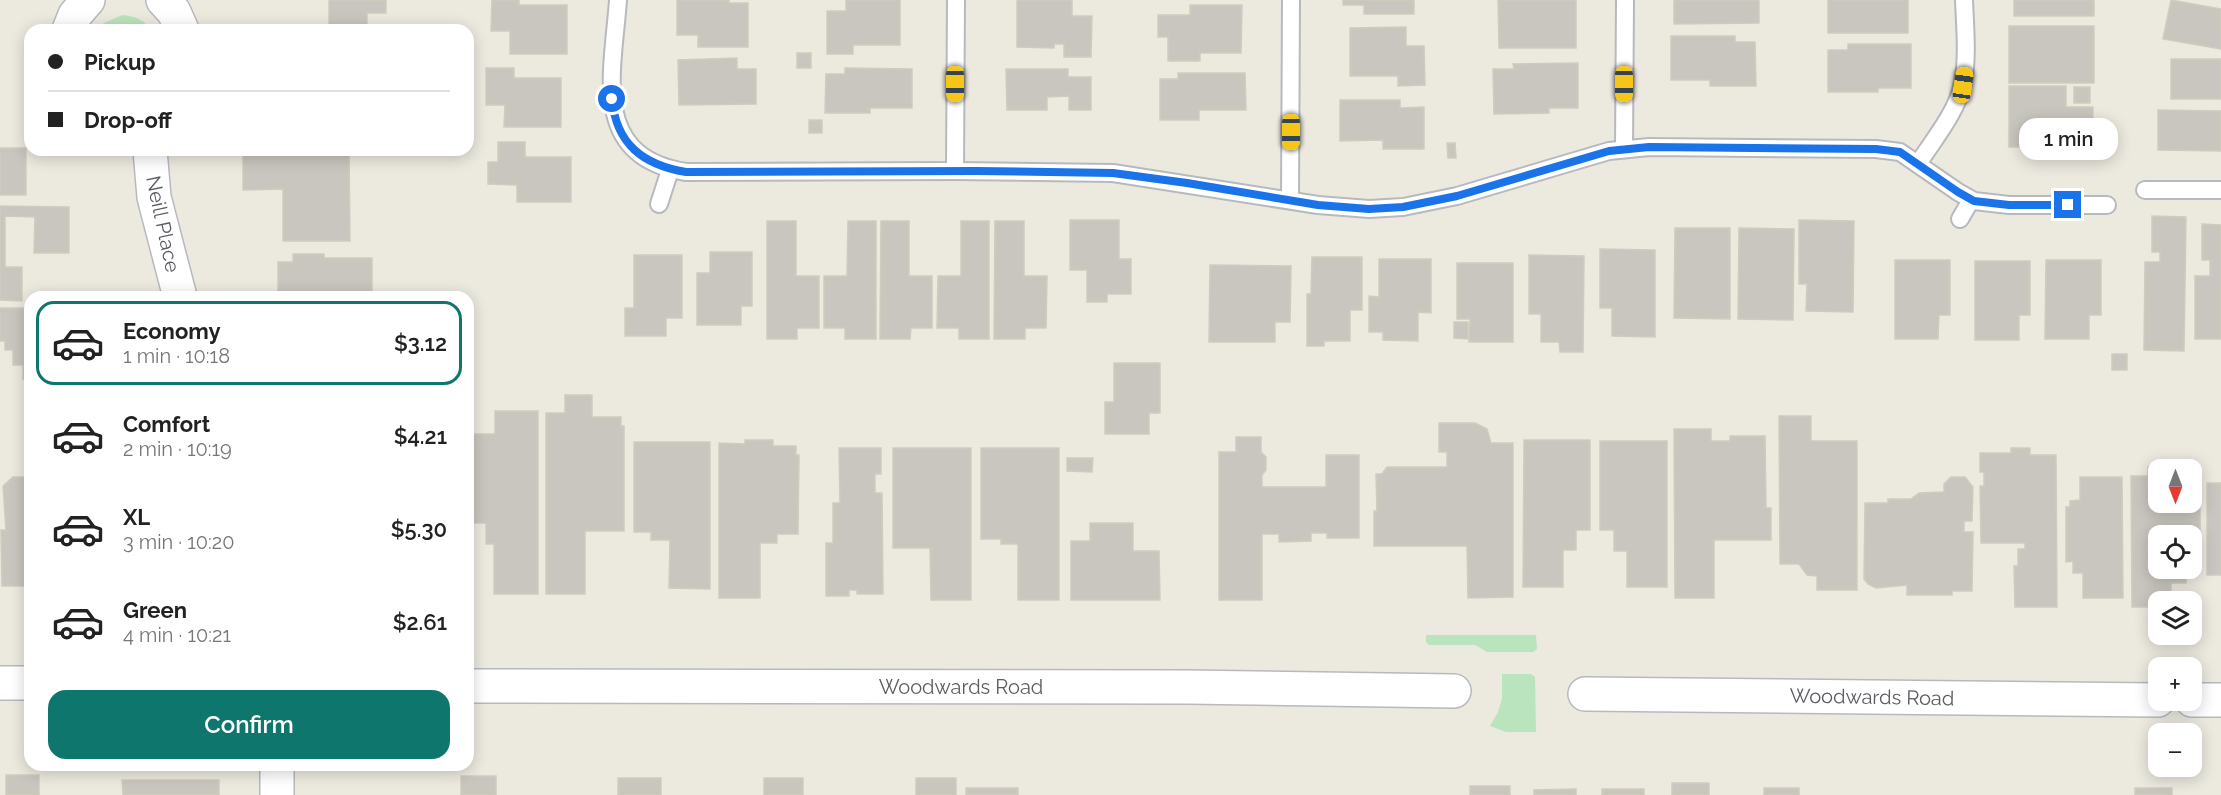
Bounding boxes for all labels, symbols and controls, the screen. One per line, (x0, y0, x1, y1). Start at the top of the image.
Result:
text: Pickup (84, 49, 156, 75)
car (946, 66, 964, 102)
car (1615, 66, 1633, 102)
car (1952, 66, 1974, 104)
route start (598, 85, 625, 112)
text: Drop-off (84, 107, 172, 133)
car (1282, 114, 1300, 150)
callout: 1 min (2018, 118, 2118, 160)
text: 1 min (2044, 127, 2093, 151)
street label: Neill Place (141, 173, 185, 275)
route end (2054, 191, 2081, 218)
icon: car (51, 316, 105, 370)
text: Economy (123, 318, 221, 344)
text: $3.12 (394, 330, 447, 356)
text: 1 min · 10:18 (123, 344, 230, 368)
icon: car (51, 409, 105, 463)
text: Comfort (123, 411, 210, 437)
text: $4.21 (394, 423, 447, 449)
text: 2 min · 10:19 (123, 437, 232, 461)
north arrow (2148, 459, 2202, 513)
map controls (2148, 459, 2202, 777)
icon: car (51, 502, 105, 556)
text: XL (123, 504, 150, 530)
text: $5.30 (391, 516, 447, 542)
button: locate (2148, 525, 2202, 579)
text: 3 min · 10:20 (123, 530, 234, 554)
button: layers (2148, 591, 2202, 645)
icon: car (51, 595, 105, 649)
text: Green (123, 597, 187, 623)
text: $2.61 (393, 609, 447, 635)
text: 4 min · 10:21 (123, 623, 231, 647)
button: + (2148, 657, 2202, 711)
street label: Woodwards Road (879, 675, 1043, 699)
street label: Woodwards Road (1789, 684, 1955, 710)
button: Confirm (48, 690, 450, 759)
button: − (2148, 723, 2202, 777)

